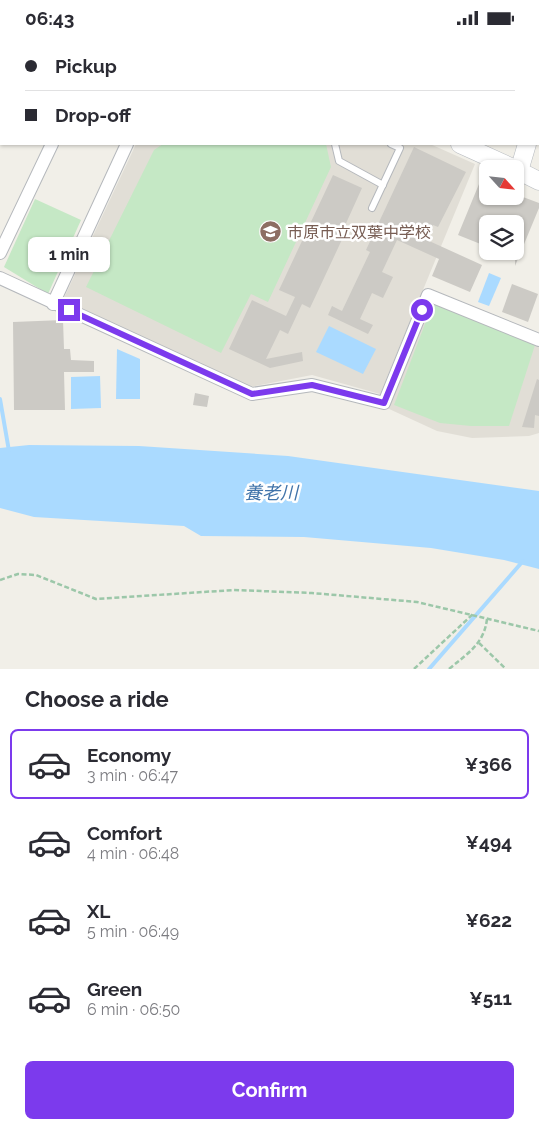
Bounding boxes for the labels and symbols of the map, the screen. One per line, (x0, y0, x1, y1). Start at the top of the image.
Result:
north arrow (479, 160, 524, 205)
school or university icon: 市原市立双葉中学校 (259, 220, 283, 244)
place label: 市原市立双葉中学校 (287, 223, 431, 242)
callout: 1 min (28, 237, 110, 273)
route end (58, 299, 80, 321)
route start (411, 299, 433, 321)
water label: 養老川 (244, 482, 300, 503)

